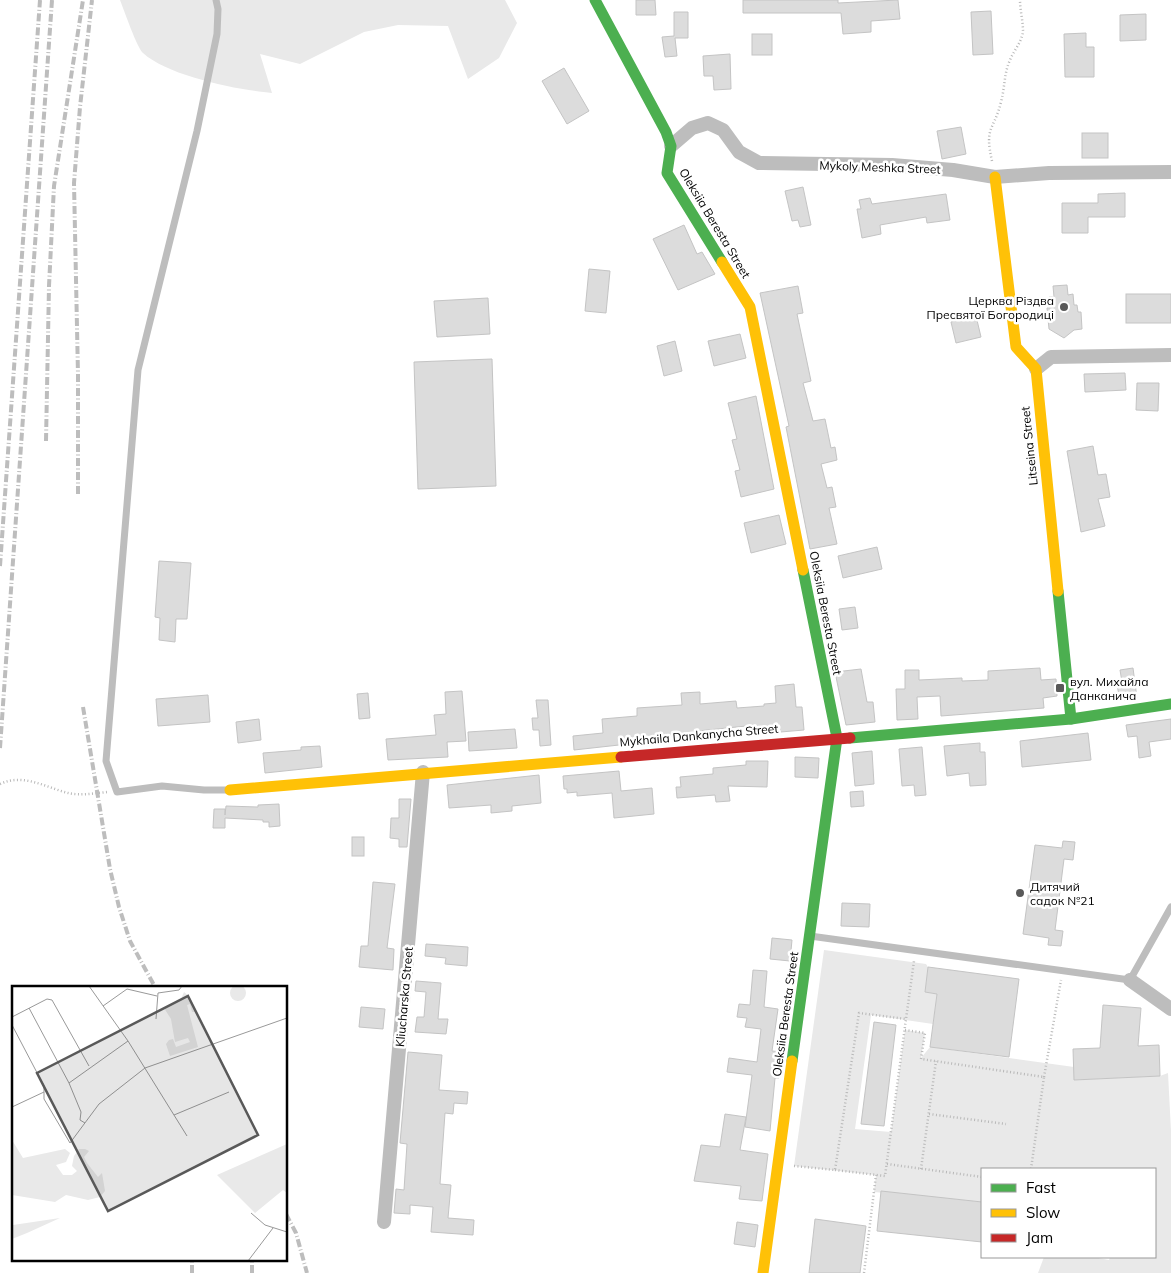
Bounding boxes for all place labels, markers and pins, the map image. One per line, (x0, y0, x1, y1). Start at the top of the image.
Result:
place label: Церква Різдва Пресвятої Богородиці (927, 293, 1054, 322)
marker: Церква Різдва Пресвятої Богородиці (1058, 301, 1070, 313)
place label: вул. Михайла Данканича (1070, 674, 1148, 703)
marker: вул. Михайла Данканича (1054, 682, 1066, 694)
place label: Дитячий садок №21 (1030, 879, 1095, 908)
marker: Дитячий садок №21 (1014, 887, 1026, 899)

